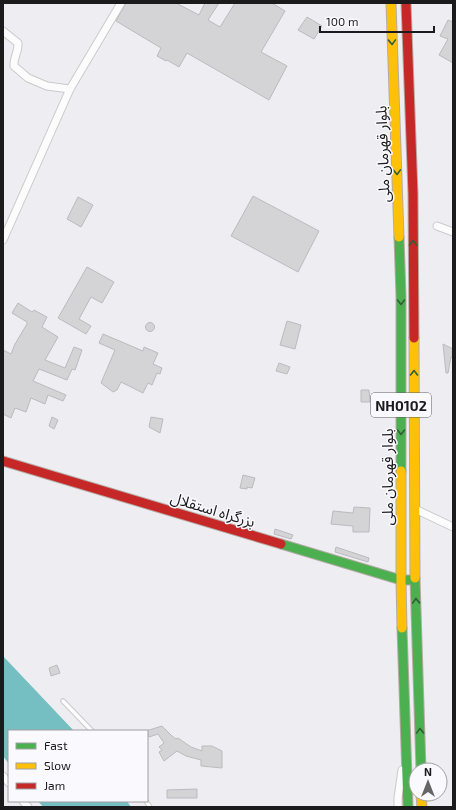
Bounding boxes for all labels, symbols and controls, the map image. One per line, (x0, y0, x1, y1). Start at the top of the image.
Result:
scale bar (320, 8, 434, 34)
text: 100 m (326, 14, 358, 28)
one-way arrow (388, 39, 397, 45)
street label: بلوار قهرمان ملی (371, 105, 394, 203)
one-way arrow (393, 169, 401, 175)
one-way arrow (409, 240, 417, 246)
one-way arrow (397, 299, 405, 305)
one-way arrow (410, 370, 418, 376)
road number: NH0102 (371, 393, 431, 417)
street label: بلوار قهرمان ملی (378, 429, 397, 525)
one-way arrow (397, 429, 405, 435)
street label: بزرگراه استقلال (168, 488, 257, 531)
one-way arrow (411, 598, 420, 604)
one-way arrow (415, 728, 424, 734)
legend (8, 730, 148, 802)
text: Fast (44, 738, 68, 752)
text: Slow (44, 758, 71, 772)
north arrow (408, 762, 448, 802)
text: N (424, 765, 432, 778)
text: Jam (44, 778, 65, 792)

